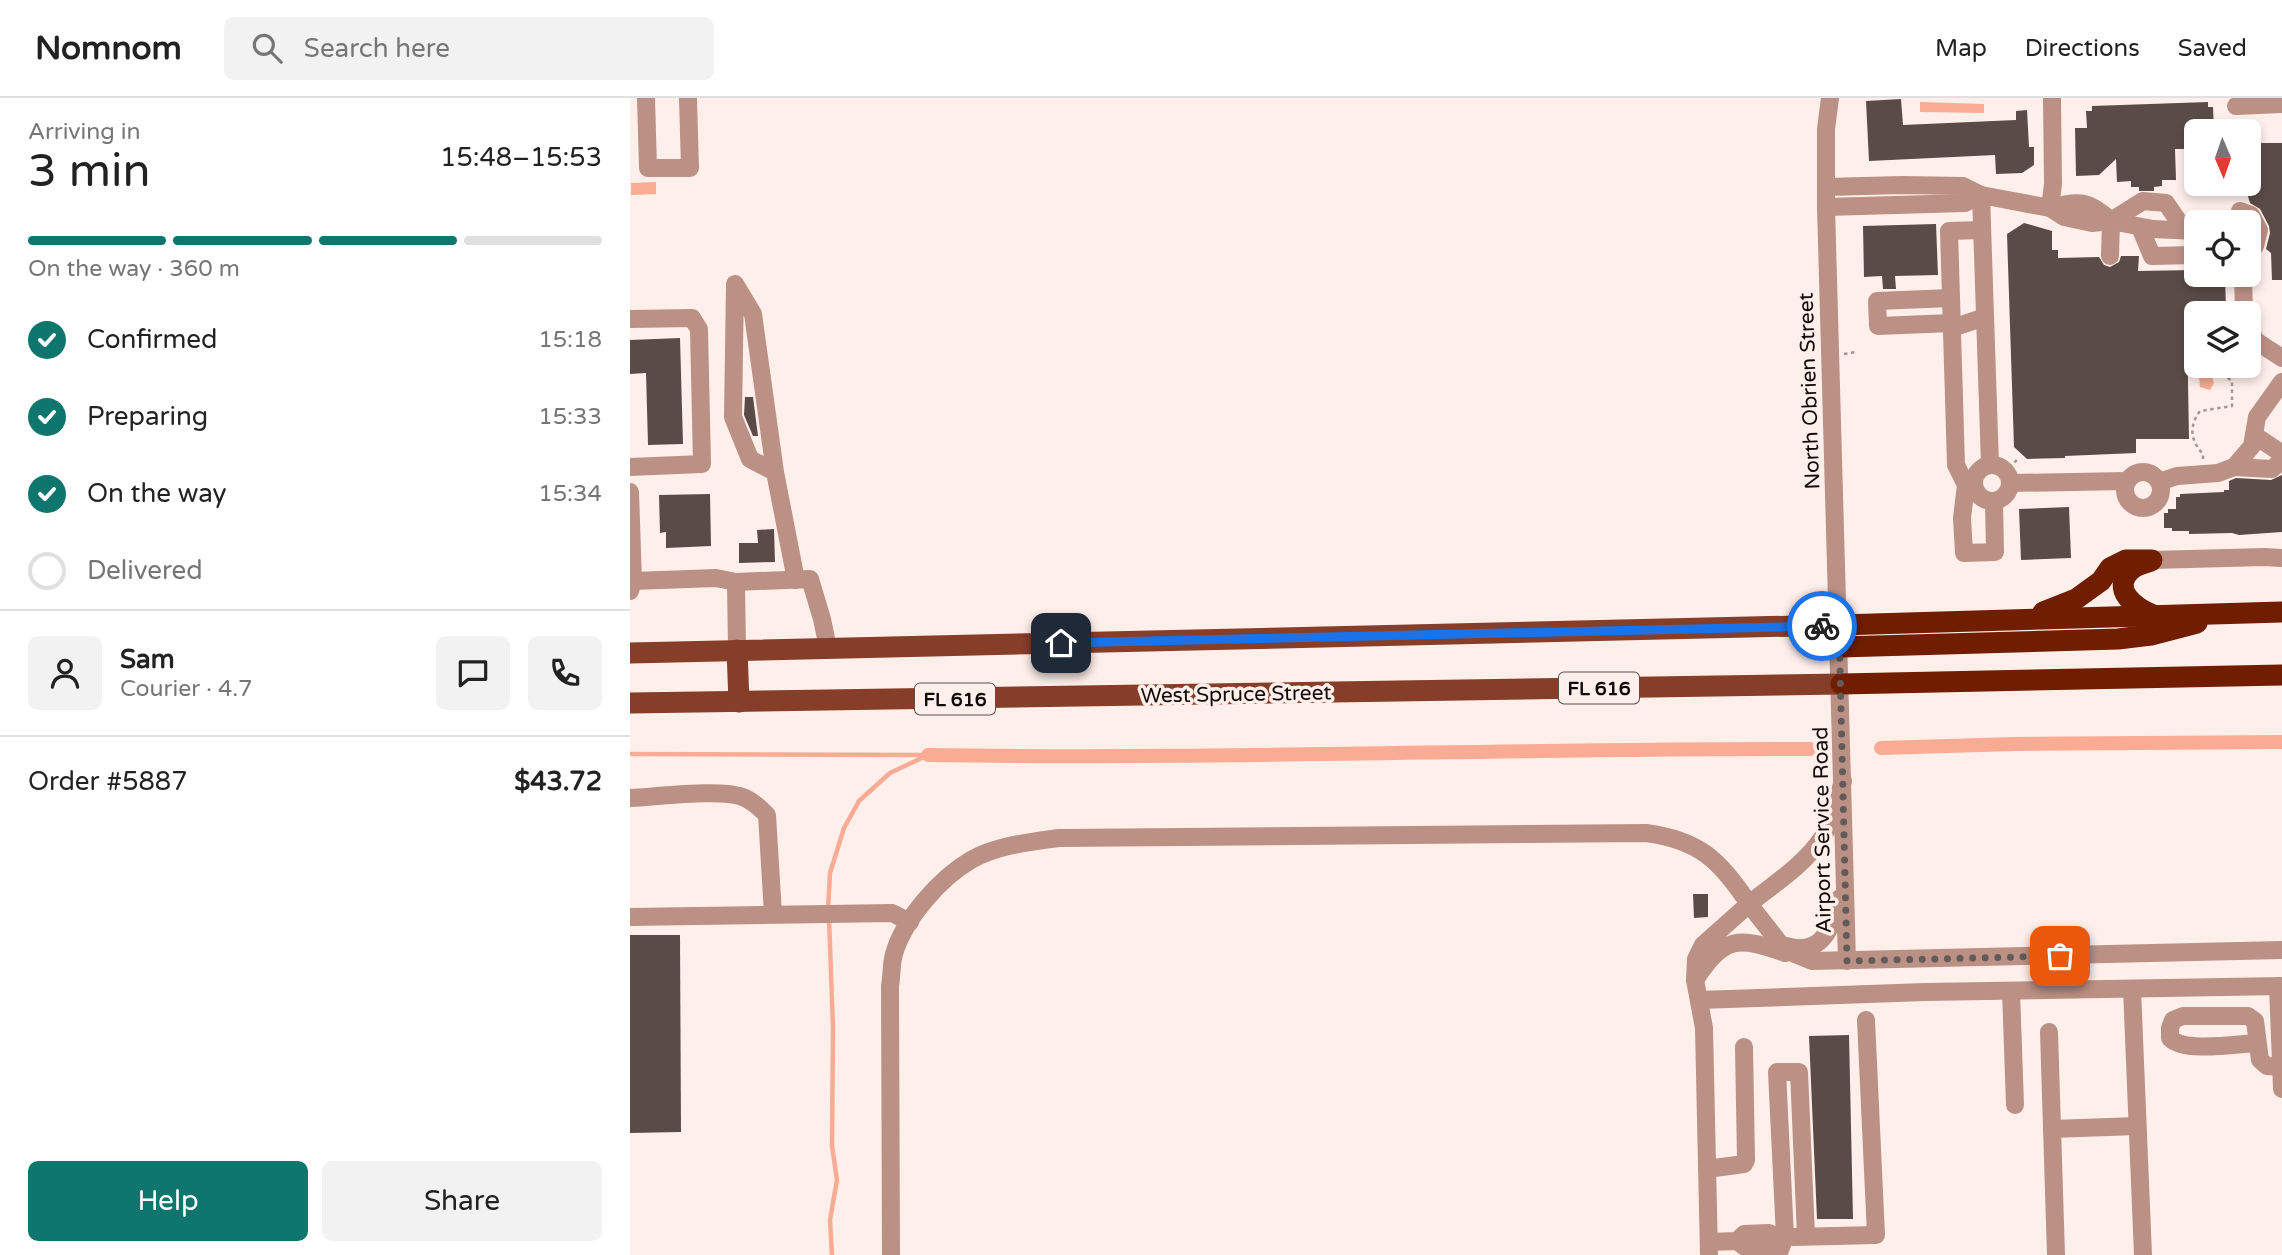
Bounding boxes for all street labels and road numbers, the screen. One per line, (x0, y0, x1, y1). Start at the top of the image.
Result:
street label: North Obrien Street (1794, 292, 1825, 490)
road number: FL 616 (1559, 673, 1639, 704)
street label: West Spruce Street (1140, 680, 1332, 709)
road number: FL 616 (915, 684, 995, 714)
street label: Airport Service Road (1808, 726, 1837, 934)

